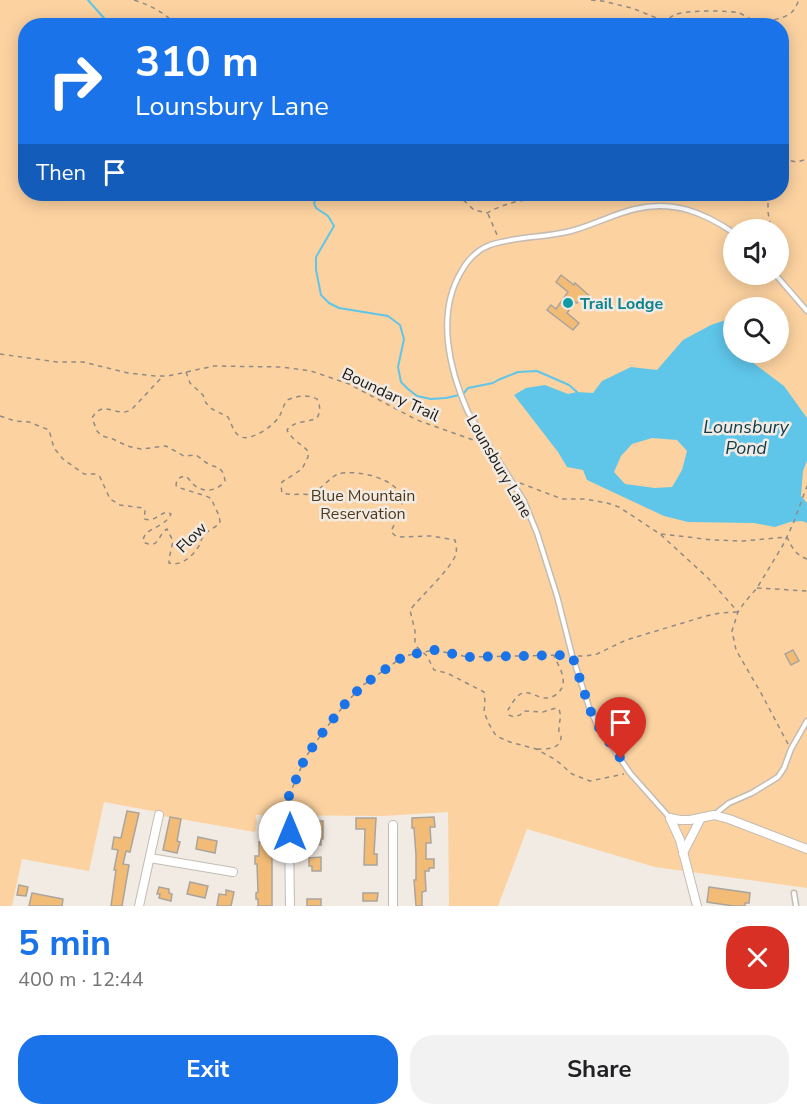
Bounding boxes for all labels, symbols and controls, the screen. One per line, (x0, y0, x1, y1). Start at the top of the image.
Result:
text: 310 m (135, 34, 259, 91)
icon: right (36, 42, 114, 120)
text: Lounsbury Lane (135, 88, 329, 125)
icon: arrive (98, 156, 131, 189)
text: Then (36, 158, 86, 188)
map controls (723, 219, 789, 363)
button: sound (723, 219, 789, 285)
place label: Trail Lodge (580, 293, 664, 315)
marker: Trail Lodge (561, 296, 575, 310)
button: search (723, 297, 789, 363)
street label: Boundary Trail (338, 363, 443, 427)
street label: Lounsbury Lane (461, 411, 537, 522)
water label: Lounsbury Pond (703, 415, 789, 460)
park label: Blue Mountain Reservation (311, 485, 415, 525)
street label: Flow (171, 517, 212, 558)
pin (595, 697, 646, 759)
icon: arrive (604, 706, 637, 739)
position arrow (258, 800, 322, 864)
text: 5 min (18, 919, 111, 968)
button: close (726, 926, 789, 989)
text: 400 m · 12:44 (18, 966, 144, 993)
button: Exit (18, 1035, 398, 1104)
button: Share (410, 1035, 789, 1104)

